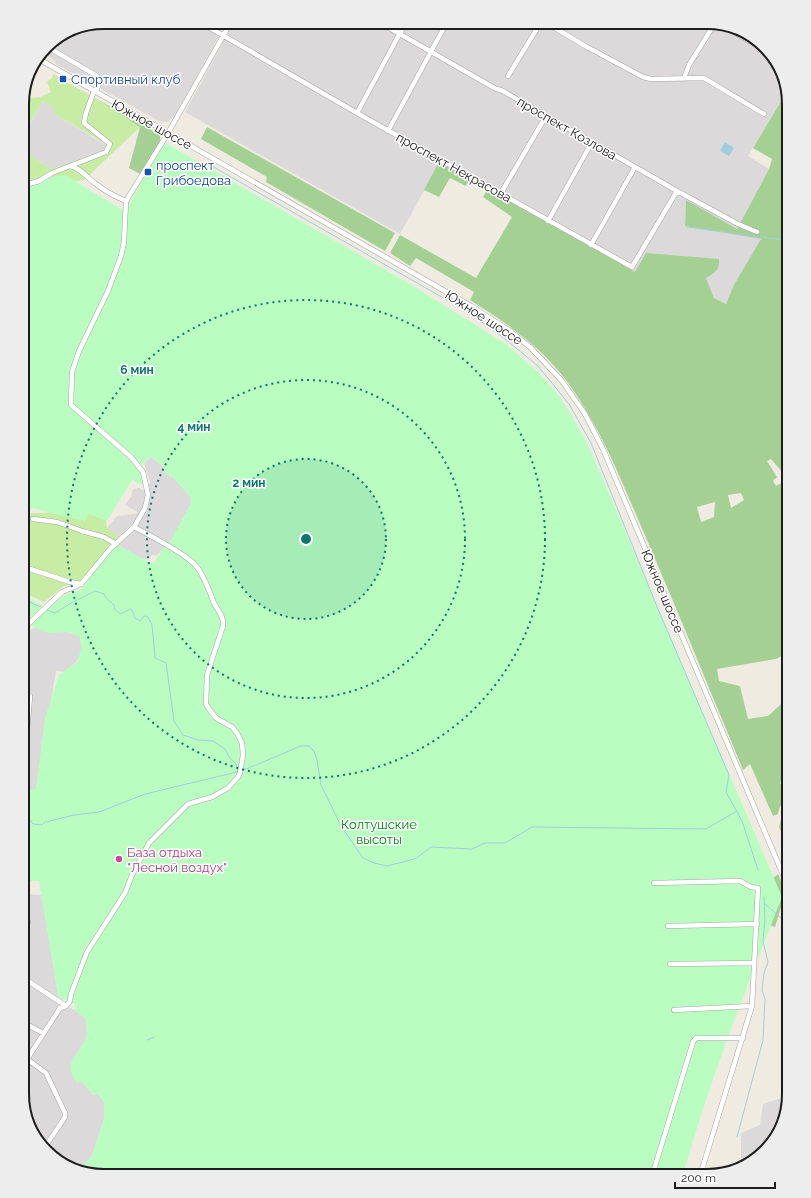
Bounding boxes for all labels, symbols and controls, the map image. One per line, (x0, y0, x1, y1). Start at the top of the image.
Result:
place label: Спортивный клуб (71, 72, 181, 87)
marker: Спортивный клуб (58, 74, 68, 84)
street label: проспект Козлова (514, 94, 619, 163)
street label: Южное шоссе (109, 96, 195, 153)
street label: проспект Некрасова (394, 130, 514, 205)
place label: проспект Грибоедова (156, 158, 231, 188)
marker: проспект Грибоедова (143, 167, 153, 177)
street label: Южное шоссе (442, 287, 525, 348)
text: 6 мин (120, 363, 154, 377)
text: 4 мин (177, 420, 211, 434)
text: 2 мин (232, 476, 266, 490)
centre of rings (299, 532, 313, 546)
street label: Южное шоссе (638, 547, 687, 635)
park label: Колтушские высоты (341, 817, 417, 847)
place label: База отдыха "Лесной воздух" (127, 845, 227, 875)
marker: База отдыха "Лесной воздух" (114, 854, 124, 864)
scale bar (675, 1164, 775, 1190)
text: 200 m (681, 1171, 716, 1185)

